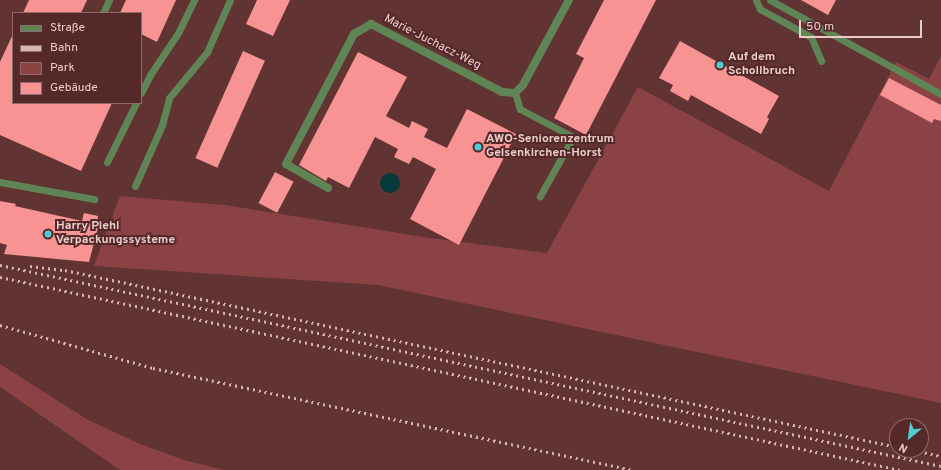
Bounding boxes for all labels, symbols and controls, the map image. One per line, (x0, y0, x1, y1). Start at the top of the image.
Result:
legend (12, 12, 142, 104)
street label: Marie-Juchacz-Weg (381, 12, 483, 74)
scale bar (801, 12, 924, 38)
text: 50 m (806, 19, 834, 35)
text: Straße (50, 20, 85, 36)
text: Bahn (50, 40, 78, 56)
place label: Auf dem Schollbruch (728, 51, 795, 79)
text: Park (50, 60, 75, 76)
marker: Auf dem Schollbruch (715, 60, 725, 70)
text: Gebäude (50, 80, 98, 96)
place label: AWO-Seniorenzentrum Gelsenkirchen-Horst (486, 133, 614, 161)
marker: AWO-Seniorenzentrum Gelsenkirchen-Horst (473, 142, 483, 152)
place label: Harry Piehl Verpackungssysteme (56, 220, 175, 248)
marker: Harry Piehl Verpackungssysteme (43, 229, 53, 239)
north arrow (889, 418, 929, 458)
text: N (897, 440, 911, 456)

